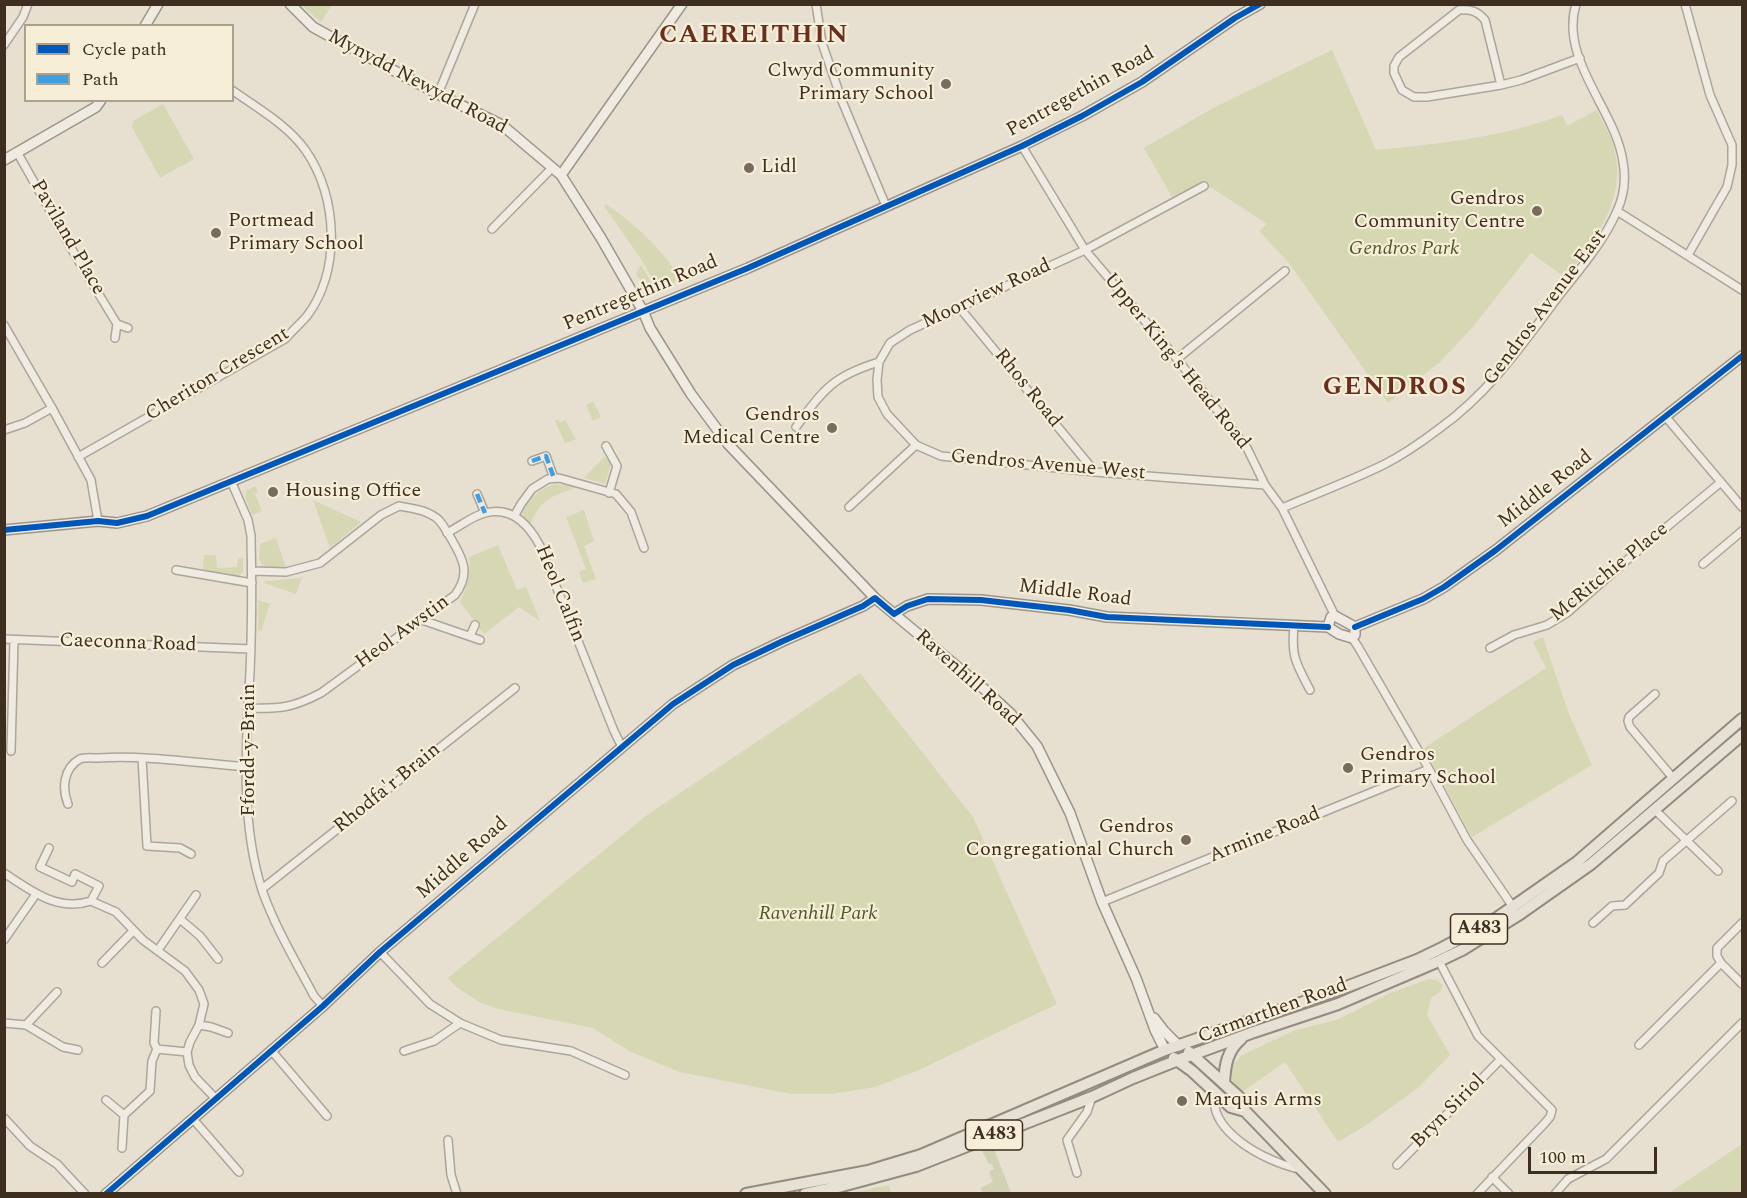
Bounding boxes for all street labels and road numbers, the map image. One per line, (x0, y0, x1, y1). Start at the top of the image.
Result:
street label: Mynydd Newydd Road (323, 25, 511, 141)
street label: Pentregethin Road (1003, 42, 1159, 144)
street label: Paviland Place (24, 176, 110, 300)
street label: Gendros Avenue East (1479, 225, 1613, 391)
street label: Pentregethin Road (560, 251, 722, 337)
street label: Moorview Road (919, 255, 1055, 335)
street label: Upper King's Head Road (1098, 269, 1254, 455)
street label: Cheriton Crescent (142, 323, 294, 427)
street label: Rhos Road (988, 345, 1066, 433)
street label: Gendros Avenue West (949, 446, 1147, 486)
street label: Middle Road (1494, 446, 1598, 534)
street label: McRitchie Place (1546, 518, 1674, 628)
street label: Heol Calfin (529, 542, 589, 646)
street label: Middle Road (1017, 575, 1133, 613)
street label: Heol Awstin (351, 591, 455, 675)
street label: Ravenhill Road (909, 625, 1025, 733)
street label: Caeconna Road (59, 630, 197, 658)
street label: Ffordd-y-Brain (238, 683, 262, 817)
street label: Rhodfa'r Brain (330, 739, 446, 839)
street label: Armine Road (1206, 803, 1324, 869)
street label: Middle Road (412, 813, 514, 905)
road number: A483 (1450, 914, 1508, 944)
street label: Carmarthen Road (1195, 974, 1351, 1050)
street label: Bryn Siriol (1407, 1070, 1491, 1154)
road number: A483 (966, 1120, 1022, 1150)

